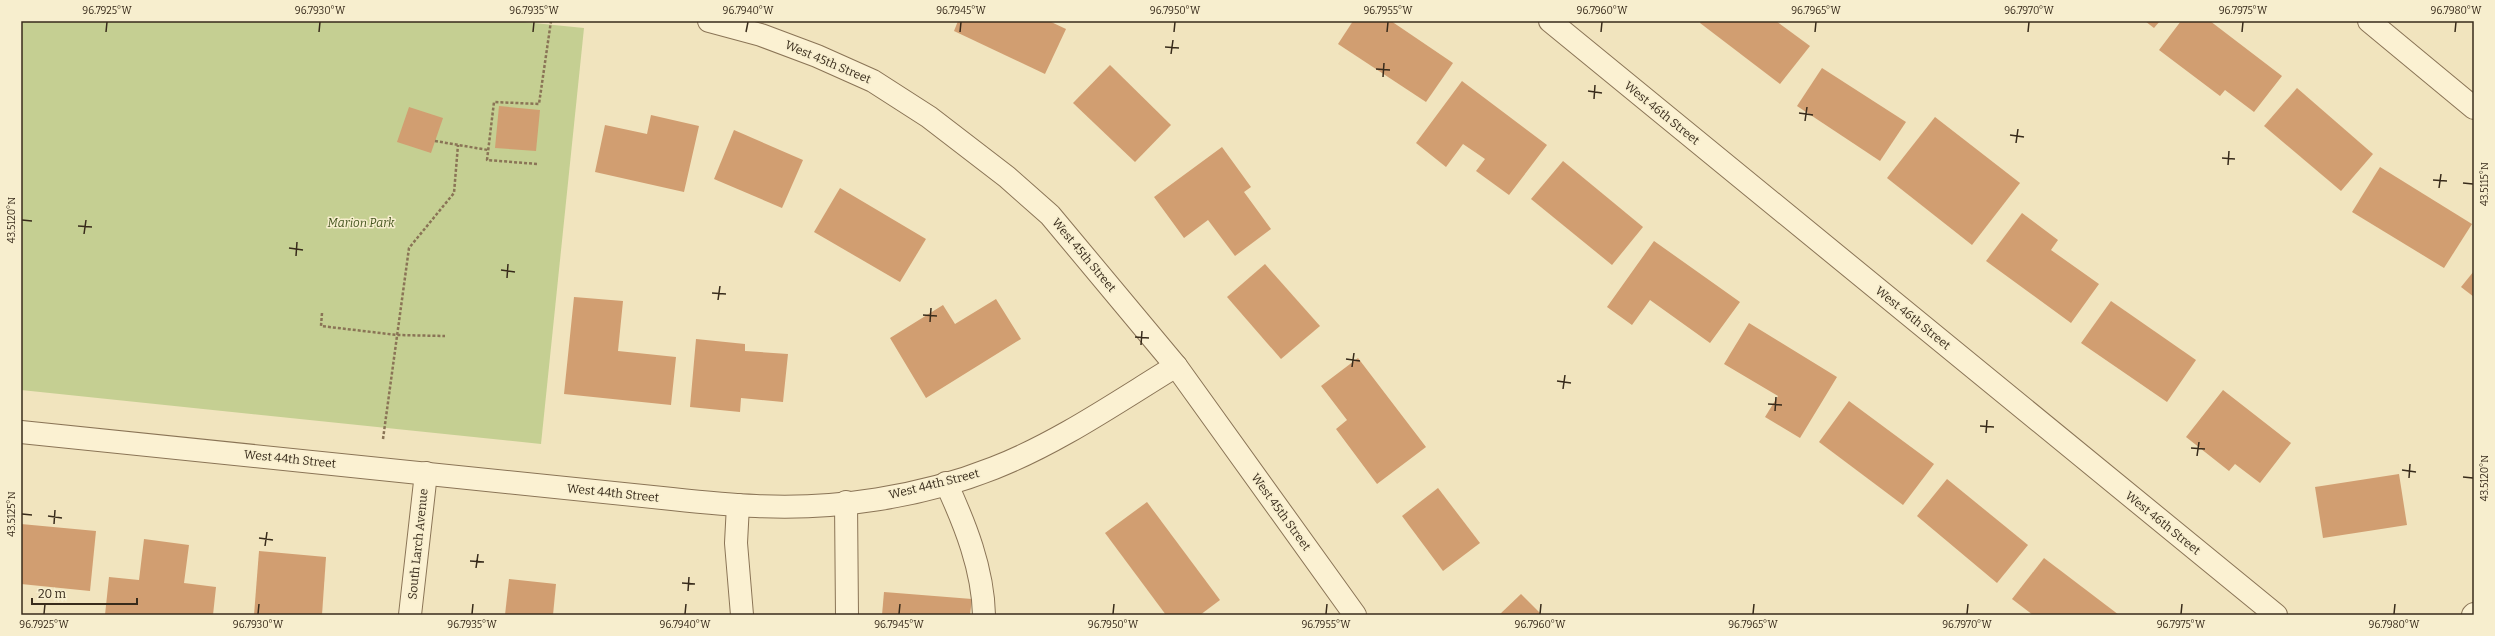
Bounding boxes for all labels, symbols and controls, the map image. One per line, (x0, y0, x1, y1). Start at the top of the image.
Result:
text: 96.7925°W (82, 5, 132, 17)
text: 96.7930°W (295, 5, 346, 17)
text: 96.7935°W (509, 5, 559, 17)
text: 96.7940°W (723, 5, 774, 17)
text: 96.7945°W (936, 5, 987, 17)
text: 96.7950°W (1150, 5, 1201, 17)
text: 96.7955°W (1363, 5, 1413, 17)
text: 96.7960°W (1577, 5, 1628, 17)
text: 96.7965°W (1791, 5, 1842, 17)
text: 96.7970°W (2004, 5, 2055, 17)
text: 96.7975°W (2219, 5, 2268, 17)
text: 96.7980°W (2431, 5, 2482, 17)
street label: West 45th Street (783, 38, 874, 87)
street label: West 46th Street (1622, 78, 1703, 148)
text: 43.5115°N (2479, 162, 2491, 206)
text: 43.5120°N (6, 197, 18, 243)
street label: West 45th Street (1049, 215, 1119, 295)
park label: Marion Park (328, 216, 395, 230)
street label: West 46th Street (1873, 283, 1954, 353)
street label: West 44th Street (243, 447, 337, 471)
text: 43.5120°N (2479, 455, 2491, 501)
street label: West 44th Street (887, 466, 981, 502)
street label: West 45th Street (1248, 471, 1314, 554)
street label: West 44th Street (566, 481, 660, 505)
street label: South Larch Avenue (405, 488, 431, 600)
street label: West 46th Street (2123, 488, 2204, 558)
text: 43.5125°N (6, 491, 18, 537)
scale bar (32, 580, 137, 606)
text: 20 m (38, 587, 67, 601)
text: 96.7925°W (19, 619, 69, 631)
text: 96.7930°W (233, 619, 284, 631)
text: 96.7935°W (447, 619, 497, 631)
text: 96.7940°W (660, 619, 711, 631)
text: 96.7945°W (874, 619, 925, 631)
text: 96.7950°W (1088, 619, 1139, 631)
text: 96.7955°W (1301, 619, 1351, 631)
text: 96.7960°W (1515, 619, 1566, 631)
text: 96.7965°W (1728, 619, 1779, 631)
text: 96.7970°W (1942, 619, 1993, 631)
text: 96.7975°W (2157, 619, 2206, 631)
text: 96.7980°W (2369, 619, 2420, 631)

